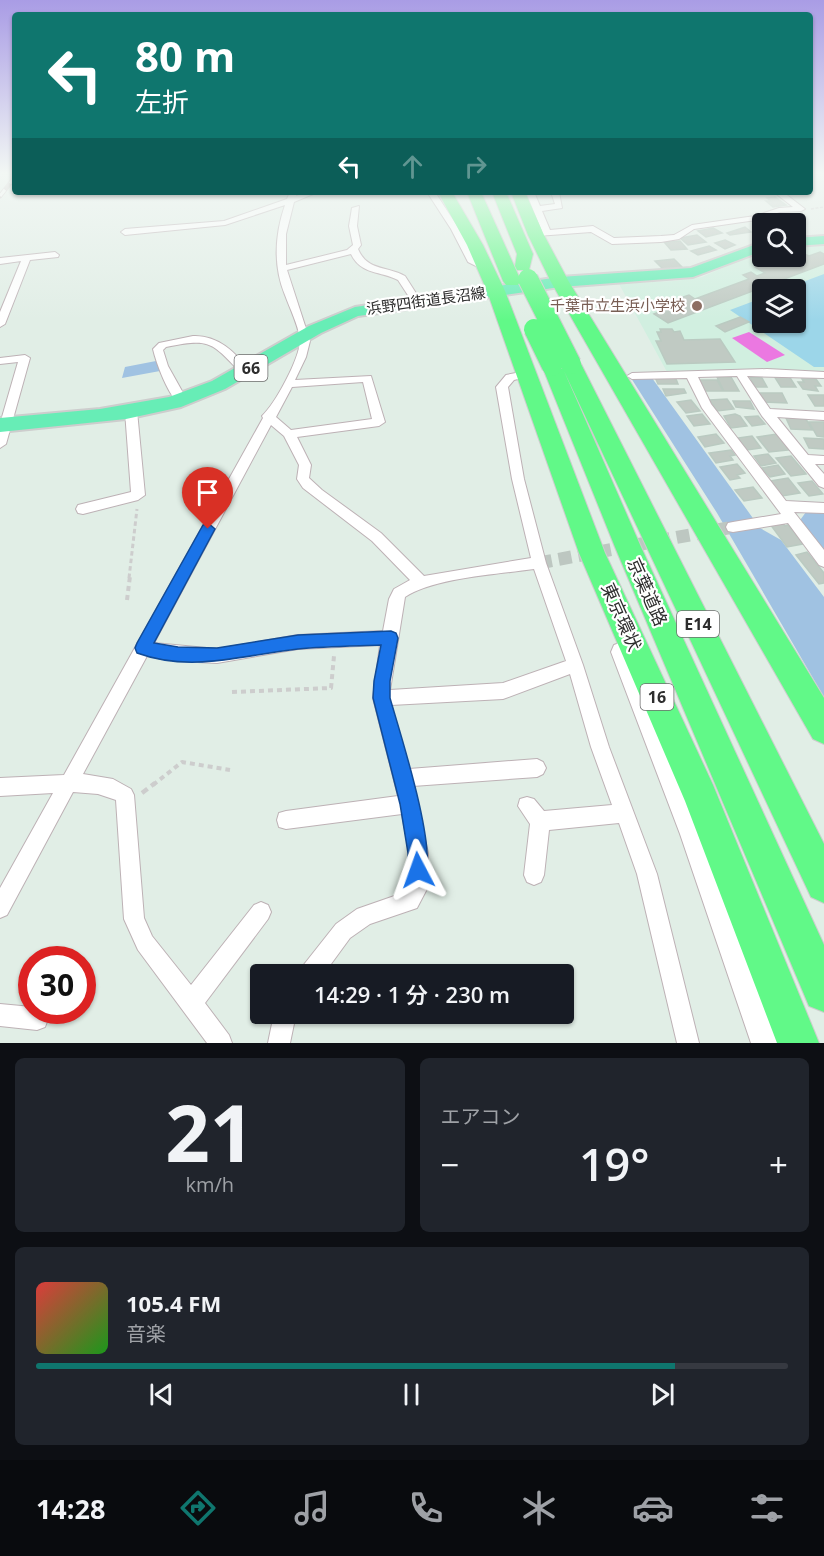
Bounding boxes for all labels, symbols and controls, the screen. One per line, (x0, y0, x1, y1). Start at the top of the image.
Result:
text: 80 m (135, 27, 235, 84)
icon: left (36, 36, 114, 114)
text: 左折 (135, 83, 189, 120)
icon: left (333, 150, 366, 183)
icon: ahead (396, 150, 429, 183)
icon: right (459, 150, 492, 183)
map controls (752, 213, 806, 333)
button: search (752, 213, 806, 267)
button: layers (752, 279, 806, 333)
street label: 浜野四街道長沼線 (365, 282, 487, 318)
place label: 千葉市立生浜小学校 (550, 295, 685, 315)
marker: 千葉市立生浜小学校 (690, 299, 704, 313)
road number: 66 (234, 355, 268, 381)
pin (182, 467, 233, 529)
icon: arrive (191, 476, 224, 509)
street label: 京葉道路 (622, 554, 674, 629)
street label: 東京環状 (596, 579, 648, 654)
road number: E14 (677, 611, 719, 637)
road number: 16 (640, 684, 674, 710)
position arrow (386, 838, 450, 902)
speed limit sign: 30 (18, 946, 96, 1024)
text: 14:29 · 1 分 · 230 m (314, 979, 510, 1009)
text: 21 (165, 1079, 254, 1185)
text: エアコン (441, 1103, 521, 1130)
text: 19° (579, 1133, 650, 1194)
text: − (441, 1142, 459, 1187)
text: + (769, 1142, 788, 1187)
text: km/h (185, 1171, 234, 1198)
text: 105.4 FM (126, 1288, 221, 1318)
text: 音楽 (126, 1320, 166, 1347)
icon: previous (145, 1378, 178, 1411)
icon: pause (395, 1378, 428, 1411)
icon: next (646, 1378, 679, 1411)
icon: directions (177, 1487, 219, 1529)
icon: music (291, 1487, 333, 1529)
icon: phone (405, 1487, 447, 1529)
icon: climate (518, 1487, 560, 1529)
icon: car (632, 1487, 674, 1529)
icon: filters (746, 1487, 788, 1529)
text: 14:28 (36, 1490, 105, 1527)

